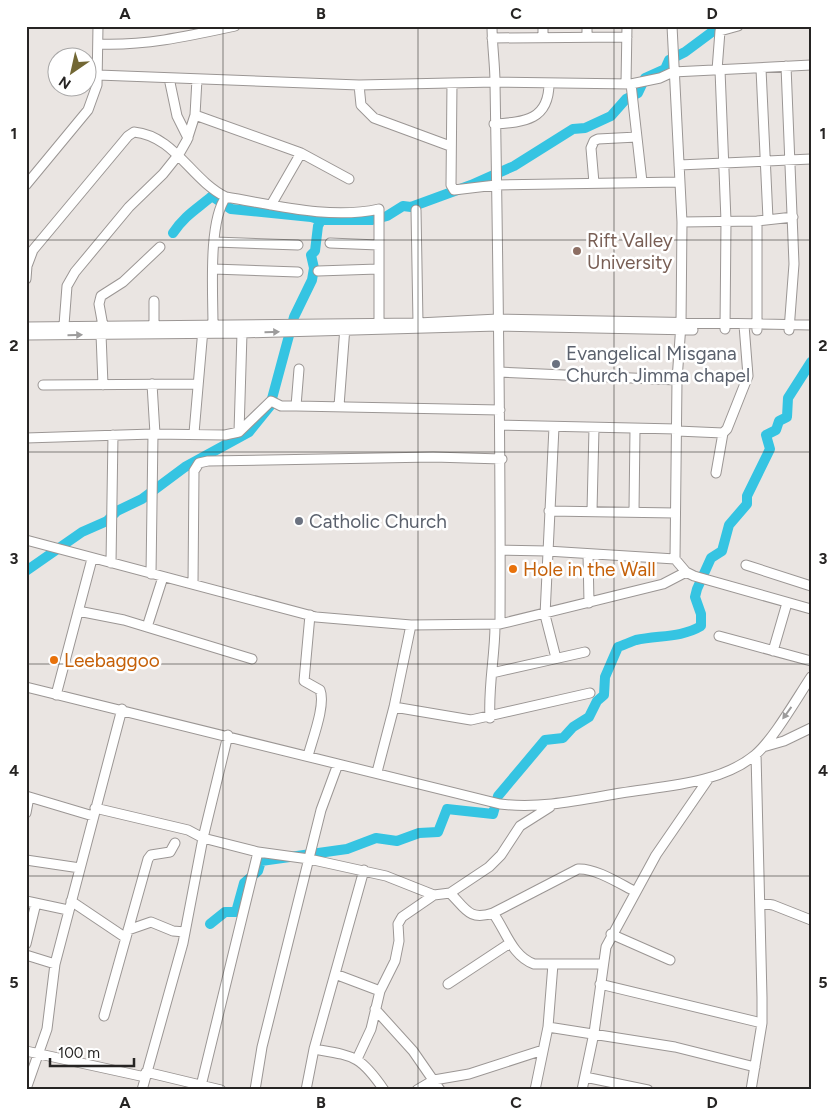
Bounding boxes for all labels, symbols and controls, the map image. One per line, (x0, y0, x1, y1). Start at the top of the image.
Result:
text: A (119, 4, 131, 23)
text: B (316, 4, 326, 23)
text: C (510, 4, 522, 23)
text: D (706, 4, 718, 23)
north arrow (48, 48, 98, 98)
text: N (56, 72, 74, 92)
text: 1 (11, 124, 17, 143)
text: 1 (820, 124, 826, 143)
place label: Rift Valley University (587, 229, 673, 274)
marker: Rift Valley University (571, 245, 583, 257)
one-way arrow (265, 328, 281, 336)
one-way arrow (67, 331, 83, 339)
text: 2 (9, 336, 19, 355)
text: 2 (818, 336, 828, 355)
place label: Evangelical Misgana Church Jimma chapel (566, 342, 750, 387)
marker: Evangelical Misgana Church Jimma chapel (550, 358, 562, 370)
place label: Catholic Church (309, 510, 447, 533)
marker: Catholic Church (293, 515, 305, 527)
text: 3 (10, 549, 19, 568)
text: 3 (819, 549, 828, 568)
place label: Hole in the Wall (523, 558, 656, 581)
marker: Hole in the Wall (507, 563, 519, 575)
place label: Leebaggoo (64, 649, 160, 672)
marker: Leebaggoo (48, 654, 60, 666)
one-way arrow (782, 706, 792, 720)
text: 4 (9, 761, 19, 780)
text: 4 (818, 761, 828, 780)
text: 5 (9, 973, 19, 992)
text: 5 (818, 973, 828, 992)
scale bar (50, 1036, 134, 1068)
text: 100 m (58, 1044, 100, 1062)
text: A (119, 1093, 131, 1112)
text: B (316, 1093, 326, 1112)
text: C (510, 1093, 522, 1112)
text: D (706, 1093, 718, 1112)

